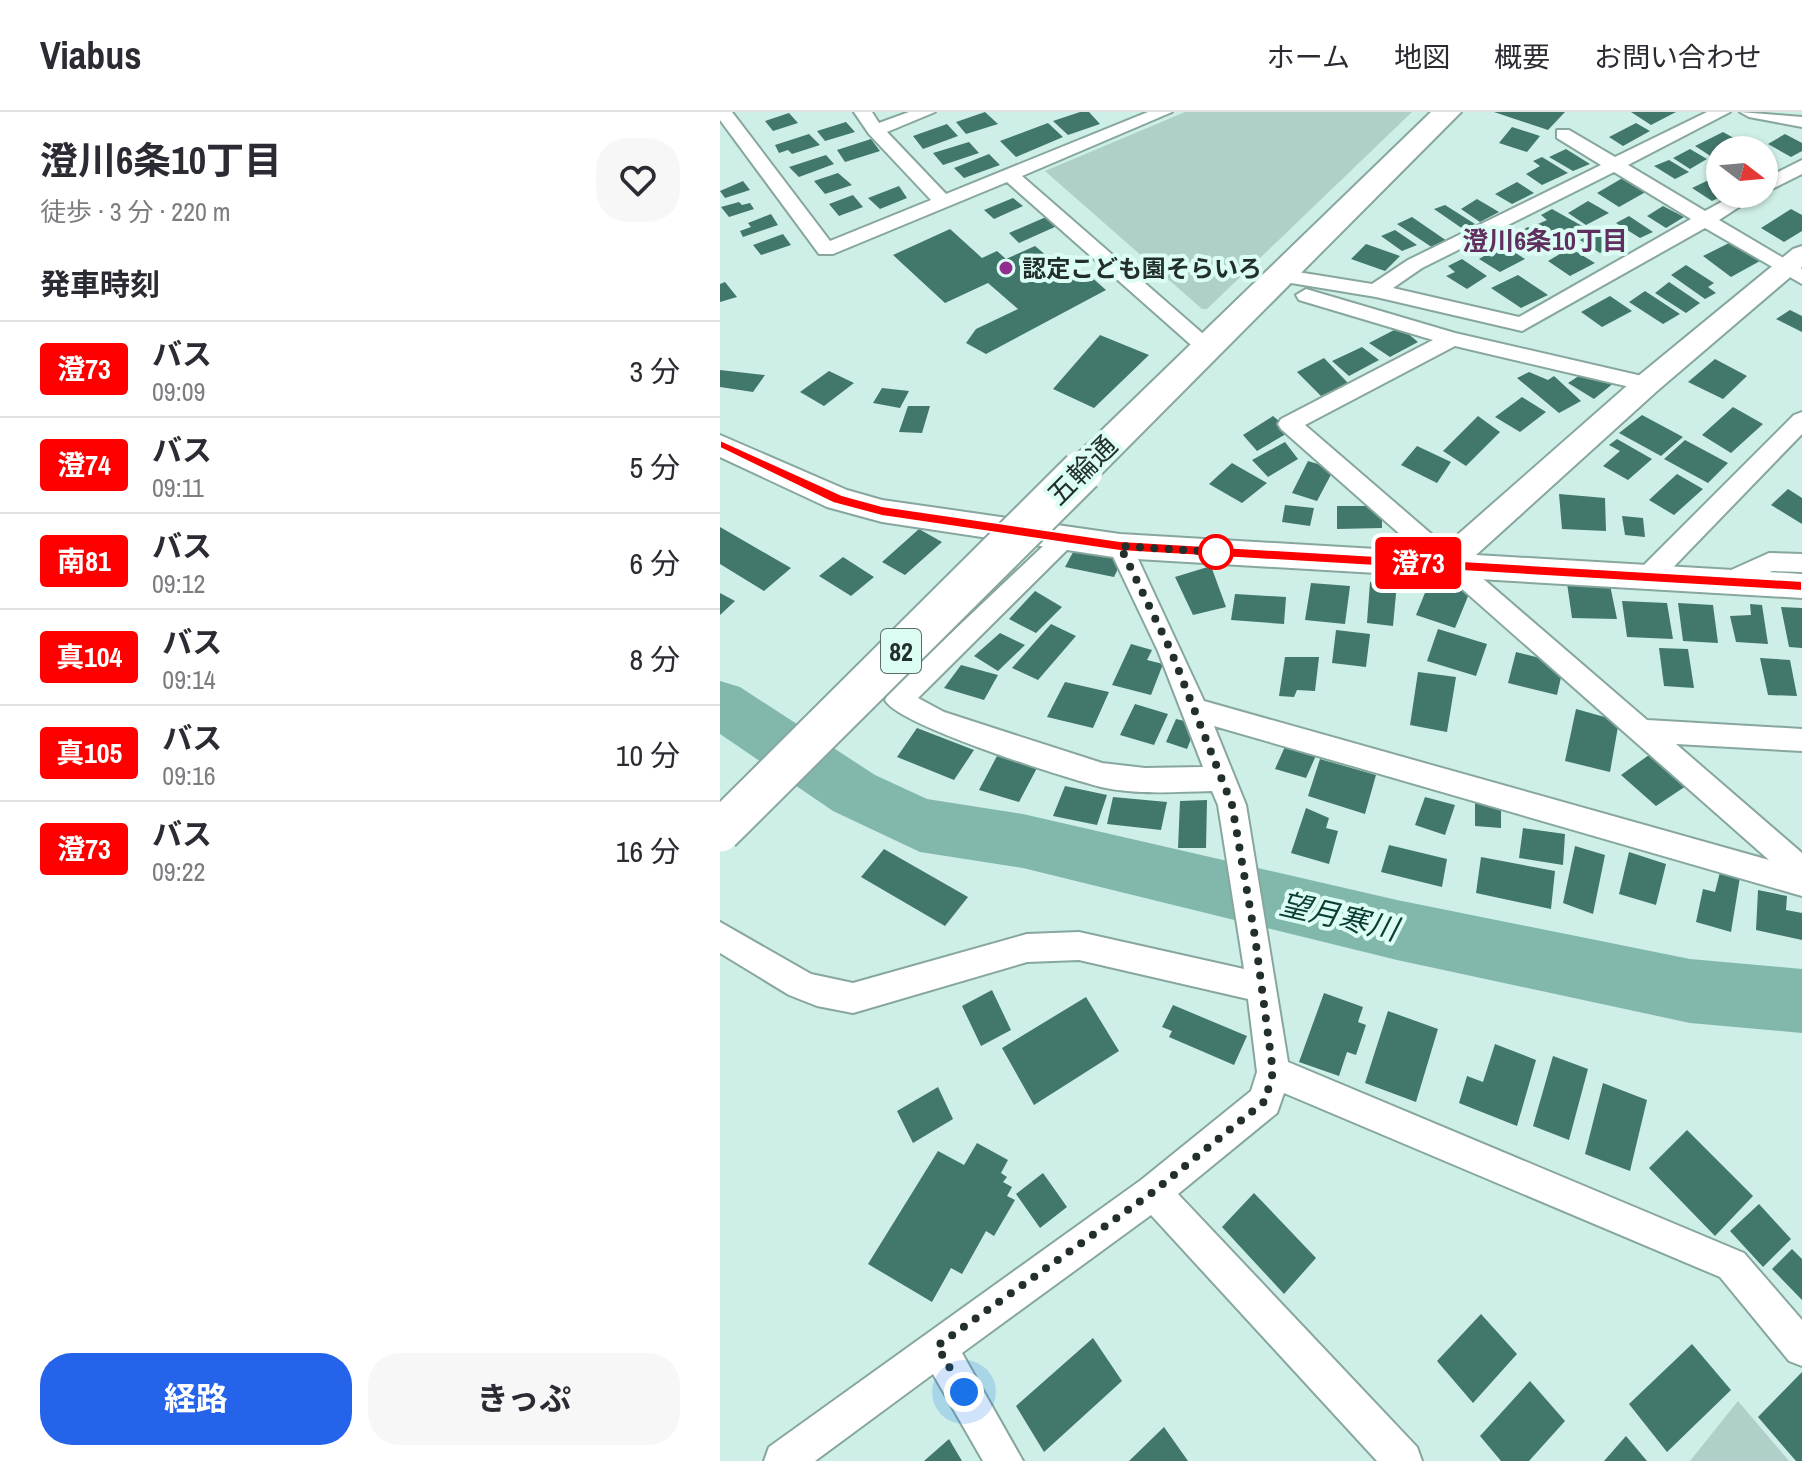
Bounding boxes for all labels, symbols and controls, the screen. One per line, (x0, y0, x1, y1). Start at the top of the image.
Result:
text: Viabus (40, 30, 142, 81)
text: ホーム (1267, 38, 1350, 76)
text: 地図 (1394, 38, 1450, 76)
text: 概要 (1494, 38, 1550, 76)
text: お問い合わせ (1594, 38, 1762, 76)
text: 澄川6条10丁目 (40, 135, 282, 186)
north arrow (1706, 136, 1778, 208)
map controls (1706, 136, 1778, 208)
button: heart (596, 138, 680, 222)
text: 徒歩 · 3 分 · 220 m (40, 194, 231, 229)
district label: 澄川6条10丁目 (1462, 223, 1628, 258)
place label: 認定こども園そらいろ (1022, 252, 1262, 284)
marker: 認定こども園そらいろ (997, 259, 1015, 277)
text: 発車時刻 (40, 264, 160, 304)
text: バス (152, 334, 212, 374)
text: 澄73 (57, 350, 111, 388)
text: 3 分 (629, 351, 680, 391)
text: 09:09 (152, 374, 205, 409)
street label: 五輪通 (1039, 427, 1125, 513)
text: バス (152, 430, 212, 470)
text: 澄74 (57, 446, 111, 484)
text: 5 分 (629, 447, 680, 487)
text: 09:11 (152, 470, 204, 505)
text: バス (152, 526, 212, 566)
unlabelled marker (1199, 535, 1233, 569)
line badge: 澄73 (1372, 537, 1464, 589)
text: 南81 (57, 542, 111, 580)
text: 6 分 (629, 543, 680, 583)
text: 澄73 (1391, 544, 1445, 582)
text: 09:12 (152, 566, 205, 601)
text: バス (162, 622, 222, 662)
road number: 82 (881, 629, 921, 673)
text: 真104 (56, 638, 122, 676)
text: 8 分 (629, 639, 680, 679)
text: 09:14 (162, 662, 216, 697)
text: バス (162, 718, 222, 758)
text: 真105 (56, 734, 122, 772)
text: 10 分 (616, 735, 680, 775)
text: 09:16 (162, 758, 216, 793)
text: バス (152, 814, 212, 854)
text: 澄73 (57, 830, 111, 868)
text: 16 分 (616, 831, 680, 871)
text: 09:22 (152, 854, 205, 889)
water label: 望月寒川 (1276, 883, 1405, 950)
button: 経路 (40, 1353, 352, 1445)
button: きっぷ (368, 1353, 680, 1445)
your location (944, 1372, 984, 1412)

